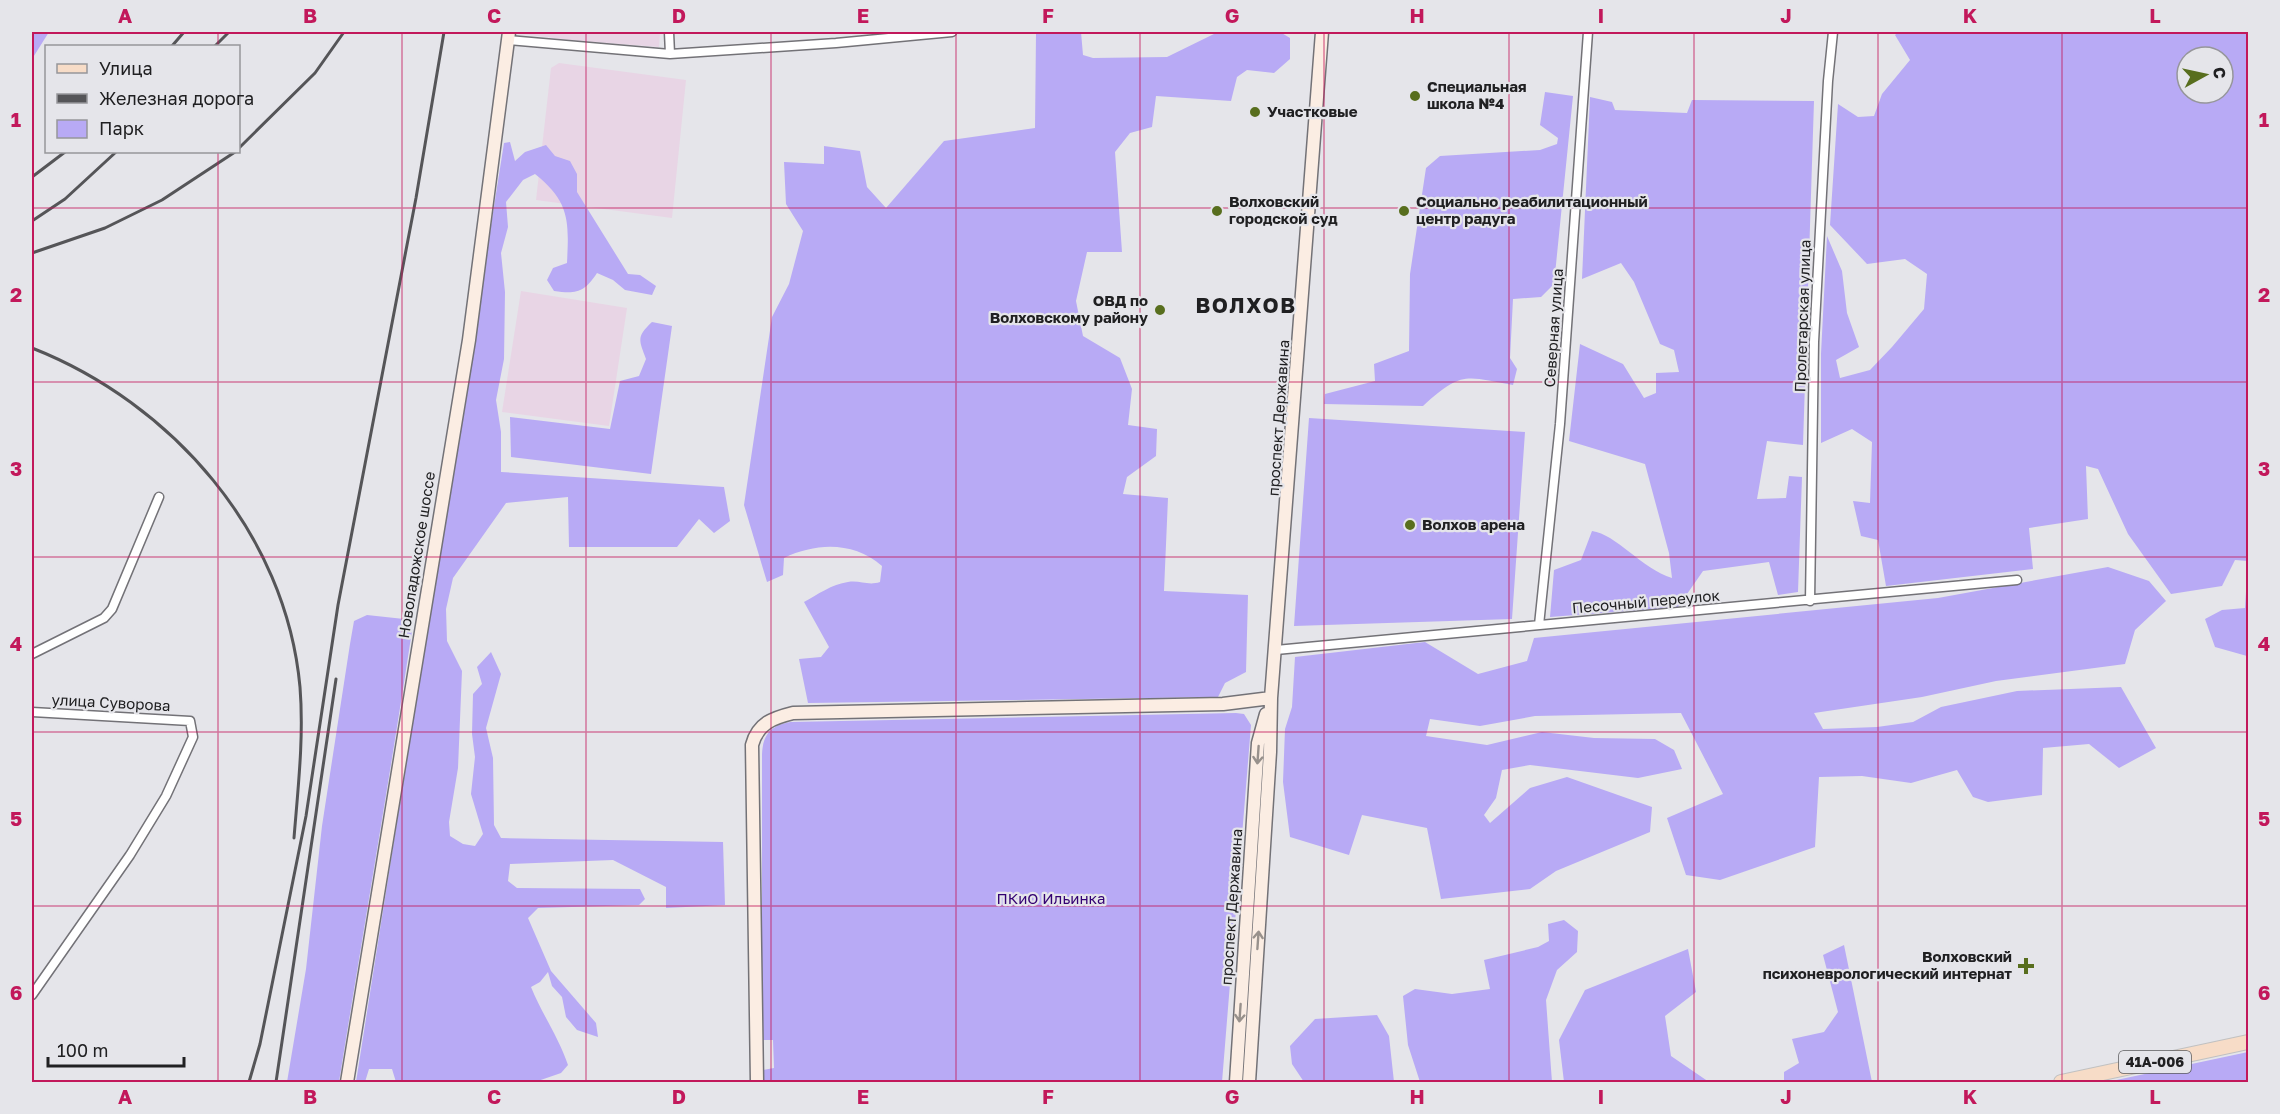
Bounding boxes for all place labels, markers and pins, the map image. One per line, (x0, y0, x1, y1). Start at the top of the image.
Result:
place label: Специальная школа №4 (1427, 77, 1527, 112)
marker: Специальная школа №4 (1408, 89, 1422, 103)
place label: Участковые (1267, 102, 1358, 120)
marker: Участковые (1248, 105, 1262, 119)
place label: Волховский городской суд (1229, 192, 1338, 227)
place label: Социально реабилитационный центр радуга (1416, 192, 1648, 227)
marker: Волховский городской суд (1210, 204, 1224, 218)
marker: Социально реабилитационный центр радуга (1397, 204, 1411, 218)
place label: ОВД по Волховскому району (990, 291, 1148, 326)
marker: ОВД по Волховскому району (1153, 303, 1167, 317)
place label: Волхов арена (1422, 515, 1525, 533)
marker: Волхов арена (1403, 518, 1417, 532)
place label: Волховский психоневрологический интернат (1763, 947, 2012, 982)
marker: Волховский психоневрологический интернат (2017, 957, 2035, 975)

